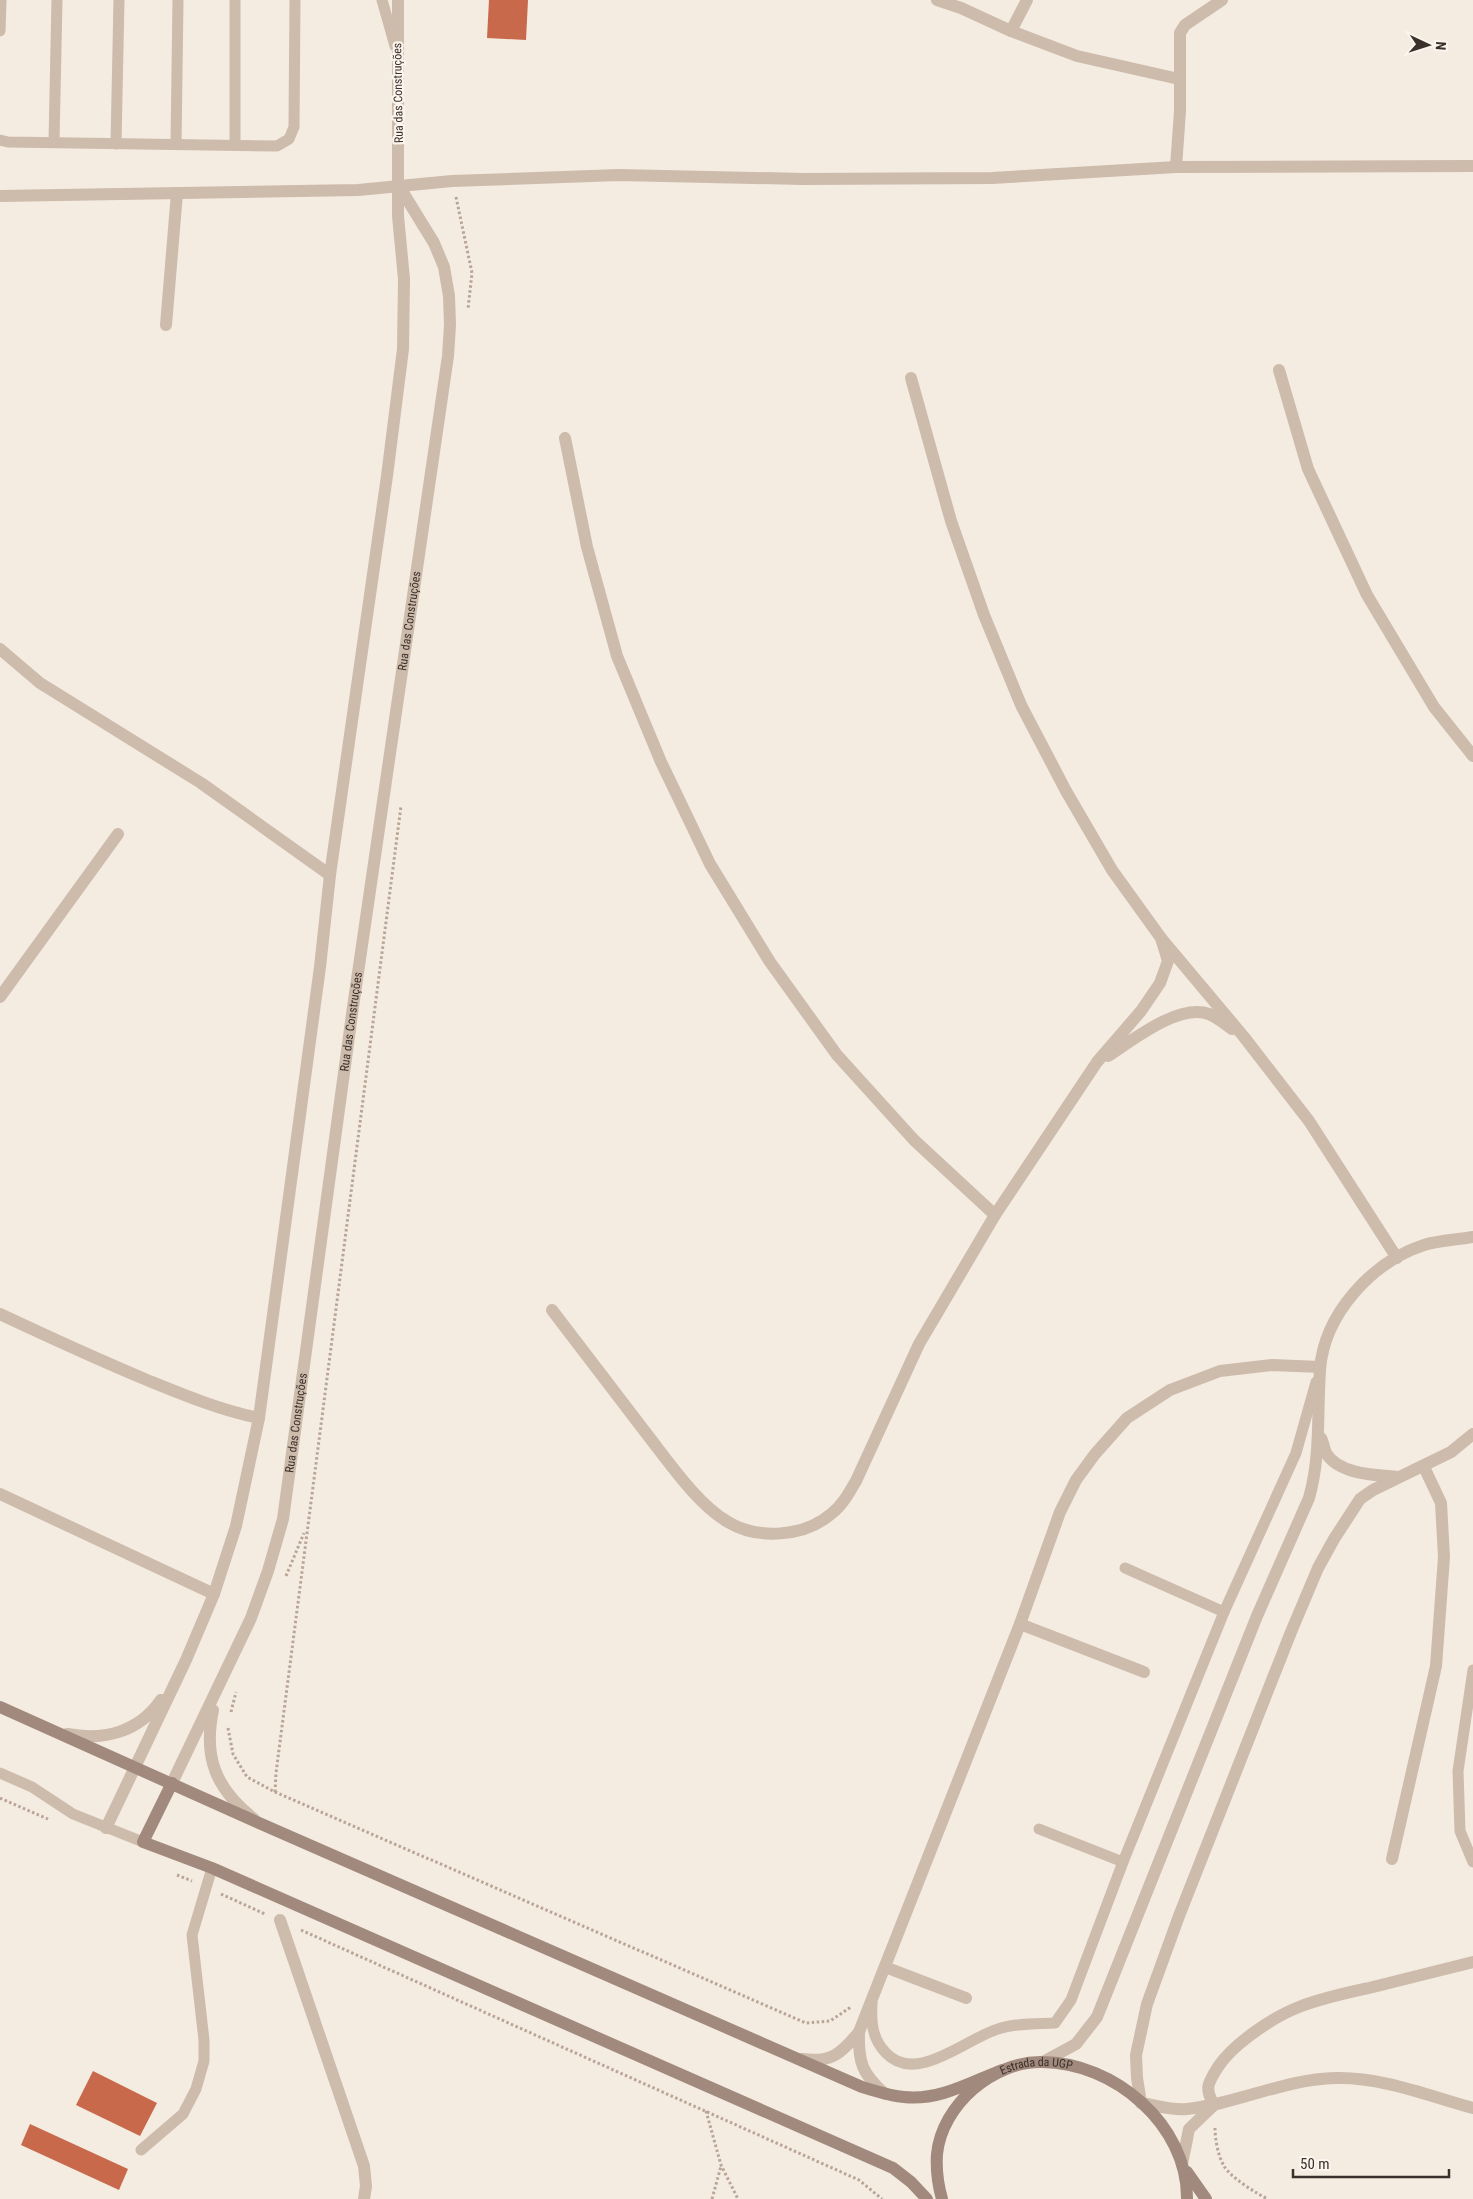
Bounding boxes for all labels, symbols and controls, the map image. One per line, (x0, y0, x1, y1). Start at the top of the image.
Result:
north arrow (1403, 20, 1453, 70)
text: N (1433, 41, 1449, 51)
street label: Rua das Construções (390, 43, 406, 143)
street label: Rua das Construções (395, 570, 424, 672)
street label: Rua das Construções (337, 971, 365, 1072)
street label: Rua das Construções (282, 1372, 310, 1474)
street label: Estrada da UGP (998, 2055, 1074, 2078)
scale bar (1293, 2146, 1449, 2178)
text: 50 m (1300, 2155, 1330, 2173)

